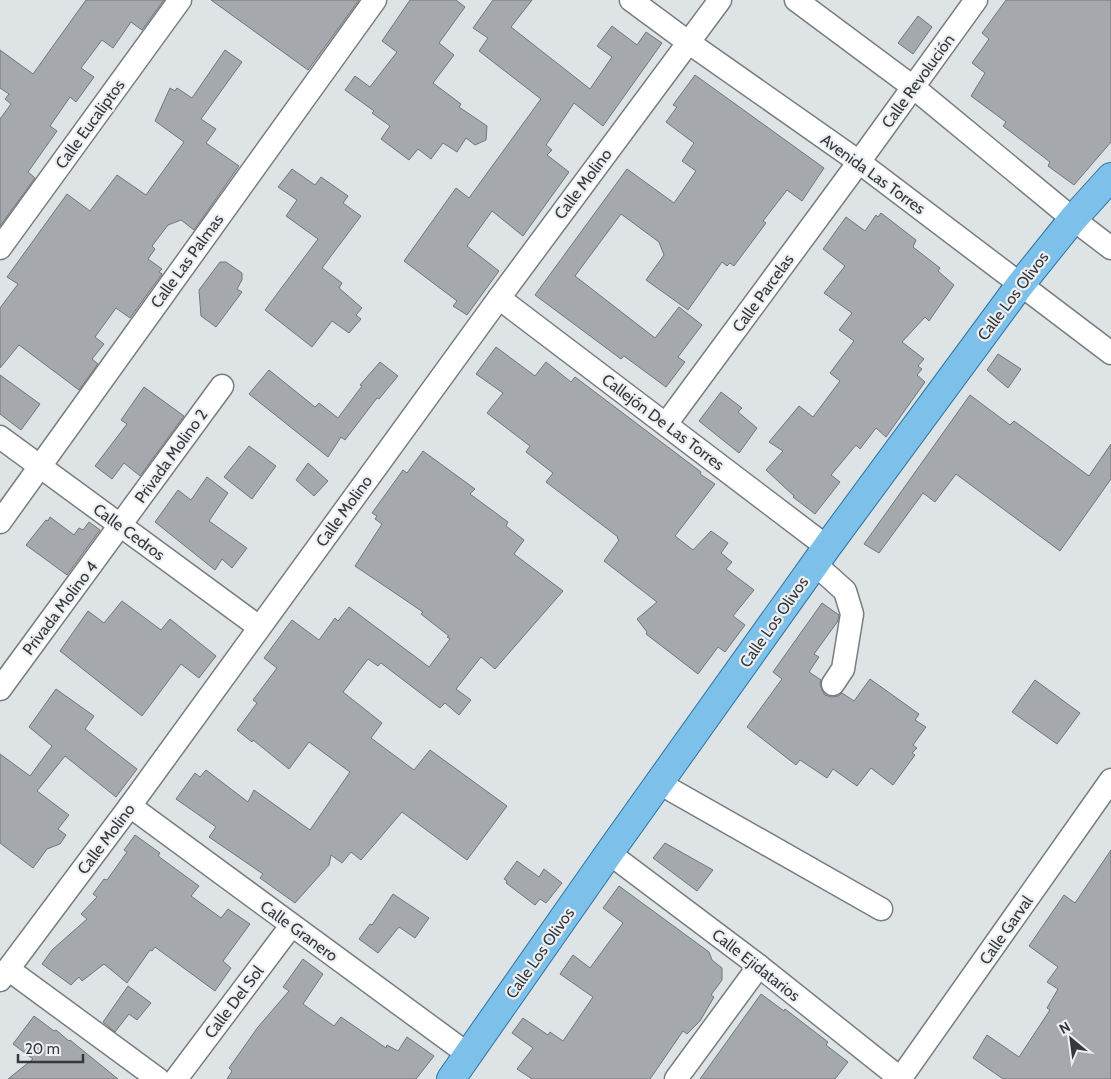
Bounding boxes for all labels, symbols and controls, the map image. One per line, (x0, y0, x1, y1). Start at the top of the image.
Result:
street label: Calle Revolución (878, 30, 958, 132)
street label: Calle Eucaliptos (51, 75, 129, 172)
street label: Avenida Las Torres (817, 130, 929, 218)
street label: Calle Molino (550, 145, 616, 223)
street label: Calle Las Palmas (147, 210, 228, 312)
street label: Calle Los Olivos (973, 248, 1053, 344)
street label: Calle Parcelas (728, 250, 798, 336)
street label: Callejón De Las Torres (598, 370, 728, 474)
street label: Privada Molino 2 (131, 405, 211, 507)
street label: Calle Molino (312, 472, 376, 550)
street label: Calle Cedros (90, 500, 169, 565)
street label: Privada Molino 4 (19, 557, 101, 659)
street label: Calle Los Olivos (736, 573, 812, 671)
street label: Calle Molino (73, 800, 139, 878)
street label: Calle Garval (975, 892, 1037, 968)
street label: Calle Granero (257, 897, 341, 966)
street label: Calle Los Olivos (502, 904, 578, 1002)
street label: Calle Ejidatarios (708, 925, 804, 1005)
street label: Calle Del Sol (201, 962, 268, 1042)
north arrow (1046, 1014, 1096, 1064)
text: N (1056, 1017, 1073, 1038)
scale bar (18, 1032, 82, 1064)
text: 20 m (25, 1040, 60, 1058)

